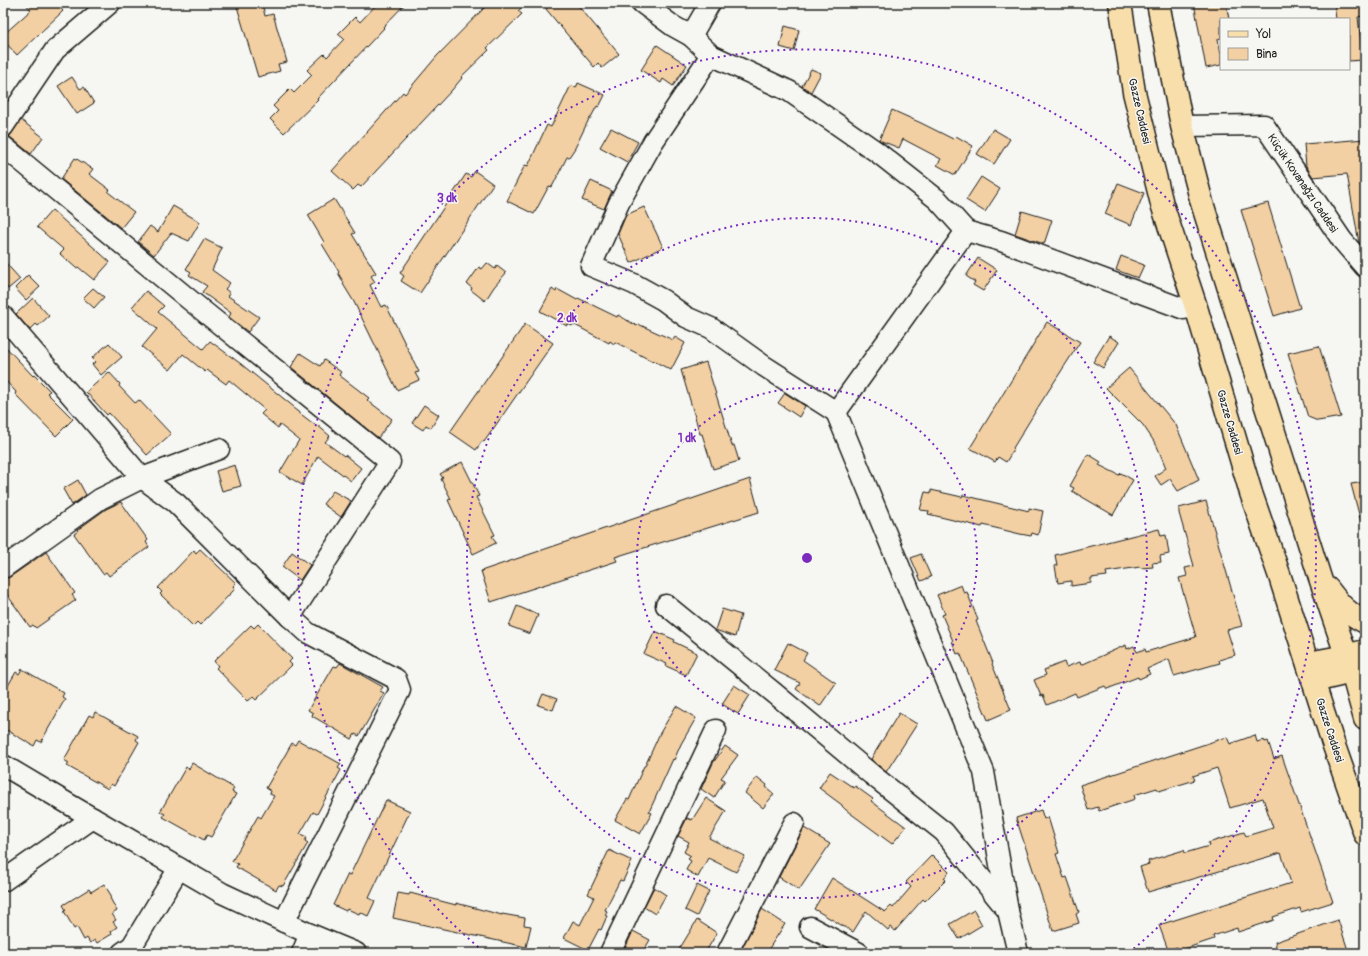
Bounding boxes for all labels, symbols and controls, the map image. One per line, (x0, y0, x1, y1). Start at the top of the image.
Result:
legend (1220, 18, 1350, 70)
text: Yol (1255, 27, 1271, 42)
text: Bina (1256, 47, 1278, 62)
street label: Gazze Caddesi (1126, 77, 1153, 145)
street label: Küçük Kovanağzı Caddesi (1265, 131, 1340, 235)
text: 3 dk (437, 191, 458, 206)
text: 2 dk (557, 311, 578, 326)
street label: Gazze Caddesi (1214, 388, 1245, 456)
text: 1 dk (678, 431, 697, 446)
centre of rings (800, 551, 814, 565)
street label: Gazze Caddesi (1313, 696, 1346, 764)

